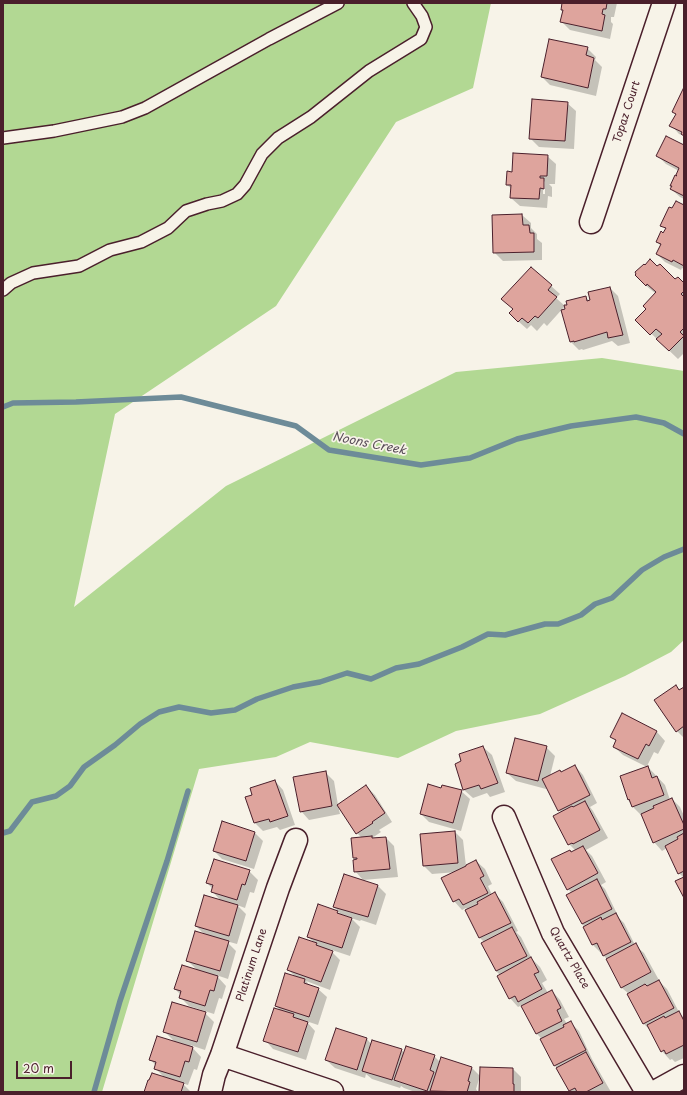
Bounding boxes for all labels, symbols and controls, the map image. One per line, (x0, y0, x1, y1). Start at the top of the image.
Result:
street label: Topaz Court (611, 79, 643, 145)
water label: Noons Creek (331, 430, 407, 458)
street label: Quartz Place (546, 925, 592, 991)
street label: Platinum Lane (234, 927, 270, 1003)
scale bar (18, 1053, 74, 1079)
text: 20 m (23, 1059, 54, 1077)

